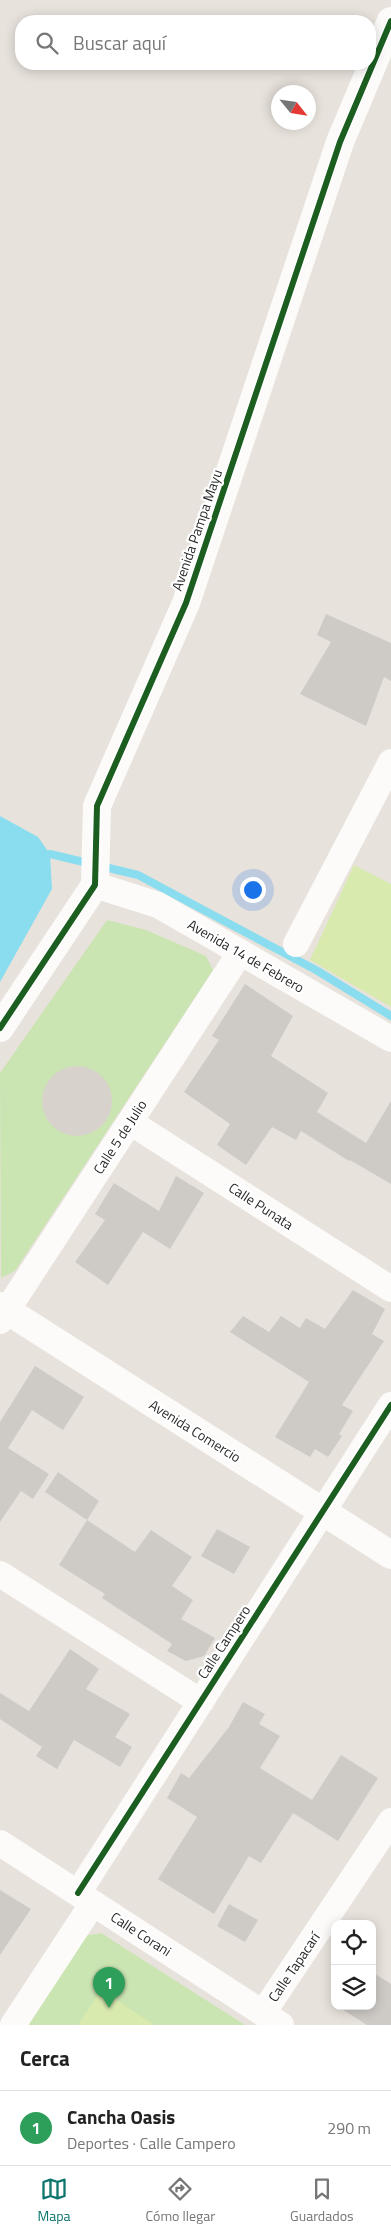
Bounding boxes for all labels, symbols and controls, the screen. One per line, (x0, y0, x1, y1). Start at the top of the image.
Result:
search box (15, 15, 376, 70)
text: Buscar aquí (73, 28, 166, 57)
icon: search (33, 29, 61, 57)
north arrow (271, 85, 316, 130)
street label: Avenida Pampa Mayu (166, 466, 227, 593)
your location (240, 877, 266, 903)
street label: Avenida 14 de Febrero (184, 914, 308, 998)
street label: Calle 5 de Julio (88, 1095, 152, 1178)
street label: Calle Punata (225, 1177, 298, 1234)
street label: Avenida Comercio (145, 1394, 245, 1467)
street label: Calle Campero (192, 1601, 255, 1683)
street label: Calle Corani (107, 1906, 176, 1961)
map controls (331, 1920, 376, 2010)
button: locate (331, 1920, 376, 1965)
street label: Calle Tapacarí (263, 1927, 325, 2006)
button: layers (331, 1965, 376, 2010)
pin: 1 (93, 1967, 125, 2008)
text: Cerca (20, 2042, 70, 2074)
text: Cancha Oasis (67, 2102, 175, 2131)
text: 1 (32, 2116, 40, 2140)
text: 290 m (327, 2116, 371, 2140)
text: Deportes · Calle Campero (67, 2131, 236, 2155)
tab: Mapa (37, 2175, 71, 2226)
tab: Cómo llegar (146, 2175, 215, 2226)
tab: Guardados (290, 2175, 354, 2226)

